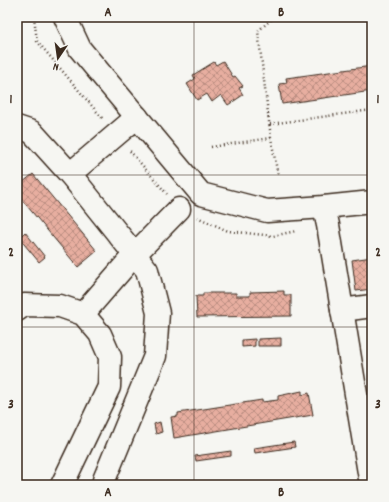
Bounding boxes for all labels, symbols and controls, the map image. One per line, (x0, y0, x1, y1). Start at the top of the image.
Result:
text: A (104, 4, 112, 23)
text: B (278, 4, 284, 23)
north arrow (38, 38, 78, 78)
text: N (51, 57, 61, 74)
text: 1 (10, 91, 13, 110)
text: 1 (377, 91, 380, 110)
text: 2 (8, 244, 14, 263)
text: 2 (375, 244, 381, 263)
text: 3 (8, 396, 14, 415)
text: 3 (375, 396, 381, 415)
text: A (104, 484, 112, 502)
text: B (278, 484, 284, 502)

